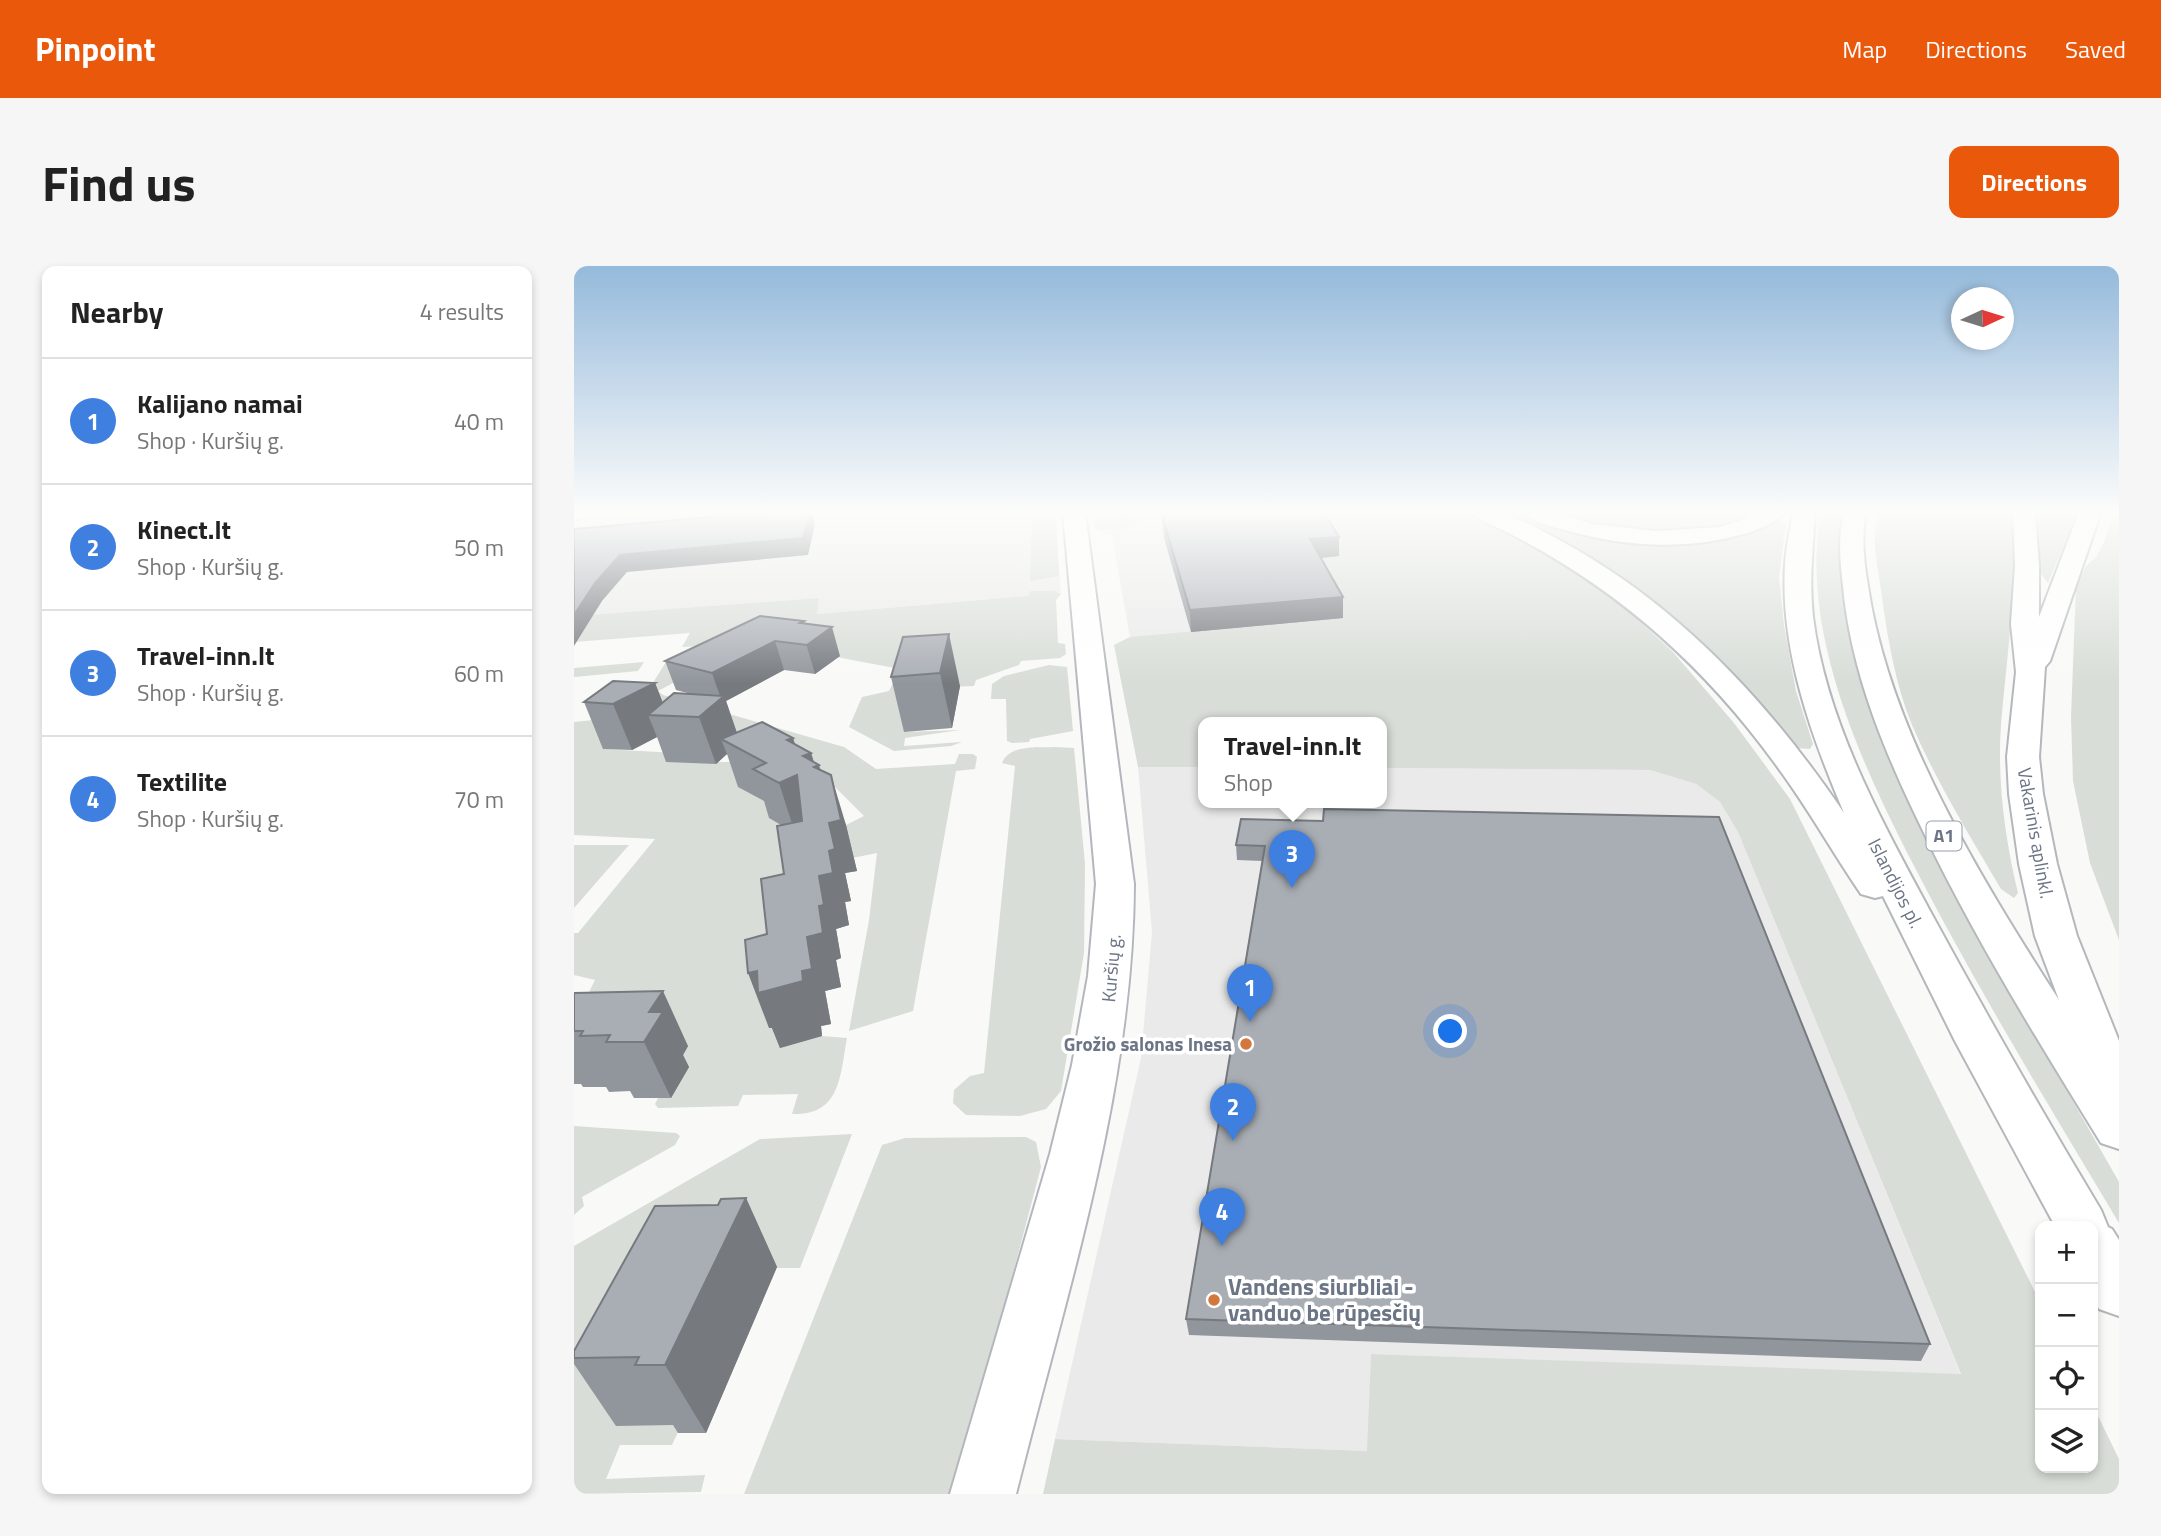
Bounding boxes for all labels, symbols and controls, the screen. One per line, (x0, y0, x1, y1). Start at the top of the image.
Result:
text: Pinpoint (35, 24, 155, 74)
text: Map (1842, 31, 1887, 67)
text: Directions (1925, 31, 2027, 67)
text: Saved (2065, 31, 2126, 67)
text: Find us (42, 145, 196, 220)
button: Directions (1949, 146, 2119, 218)
north arrow (1951, 287, 2014, 350)
text: Nearby (70, 289, 163, 335)
text: 4 results (420, 294, 504, 329)
text: Kalijano namai (137, 384, 303, 423)
text: 1 (87, 404, 99, 439)
text: 40 m (454, 404, 504, 439)
text: Shop · Kuršių g. (137, 423, 284, 458)
text: Kinect.lt (137, 510, 231, 549)
text: 2 (87, 530, 99, 565)
text: 50 m (454, 530, 504, 565)
text: Shop · Kuršių g. (137, 549, 284, 584)
text: Travel-inn.lt (137, 636, 274, 675)
text: 3 (87, 656, 99, 691)
text: 60 m (454, 656, 504, 691)
text: Shop · Kuršių g. (137, 675, 284, 710)
popup (1198, 717, 1387, 808)
text: Travel-inn.lt (1224, 726, 1361, 765)
text: Textilite (137, 762, 227, 801)
text: Shop (1224, 765, 1273, 800)
street label: Vakarinis aplinkl. (2011, 765, 2062, 901)
text: 4 (87, 782, 99, 817)
text: 70 m (454, 782, 504, 817)
text: Shop · Kuršių g. (137, 801, 284, 836)
road number: A1 (1926, 822, 1962, 850)
pin: 3 (1269, 830, 1315, 888)
street label: Islandijos pl. (1861, 833, 1932, 933)
street label: Kuršių g. (1093, 933, 1128, 1003)
pin: 1 (1227, 964, 1273, 1022)
your location (1433, 1014, 1467, 1048)
place label: Grožio salonas Inesa (1064, 1029, 1232, 1058)
marker: Grožio salonas Inesa (1238, 1036, 1254, 1052)
pin: 2 (1210, 1083, 1256, 1141)
pin: 4 (1199, 1188, 1245, 1246)
map controls (2035, 1221, 2098, 1473)
button: + (2035, 1221, 2098, 1284)
place label: Vandens siurbliai - vanduo be rūpesčių (1228, 1269, 1421, 1330)
button: − (2035, 1284, 2098, 1347)
marker: Vandens siurbliai - vanduo be rūpesčių (1206, 1292, 1222, 1308)
button: locate (2035, 1347, 2098, 1410)
button: layers (2035, 1410, 2098, 1473)

